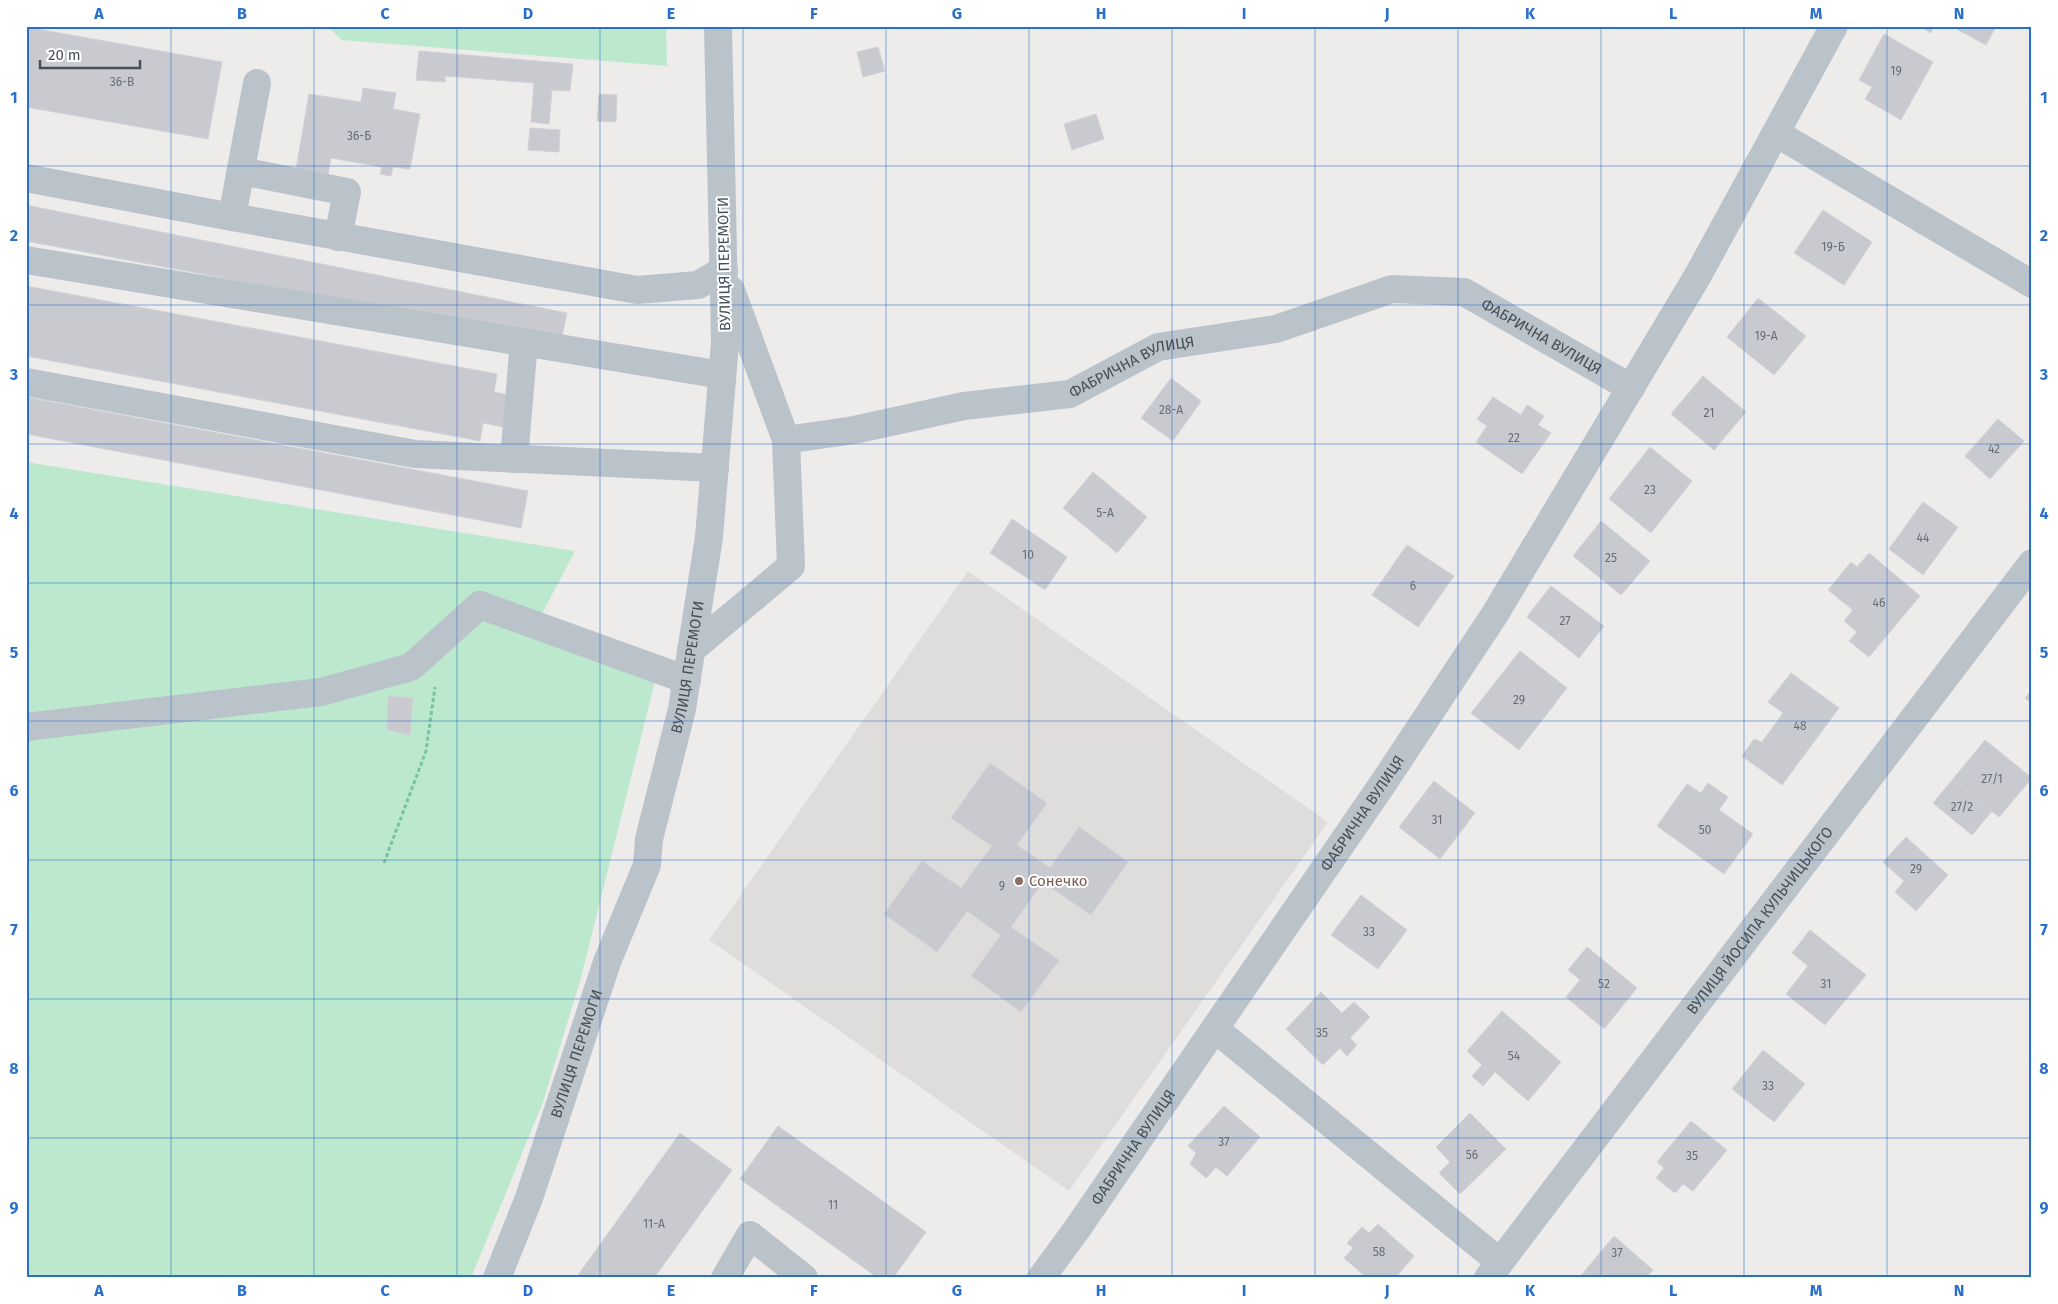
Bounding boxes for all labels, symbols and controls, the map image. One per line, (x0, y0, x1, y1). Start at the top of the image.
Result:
text: A (93, 4, 104, 23)
text: B (237, 4, 247, 23)
text: C (380, 4, 390, 23)
text: D (523, 4, 533, 23)
text: E (667, 4, 675, 23)
text: F (810, 4, 818, 23)
text: G (952, 4, 962, 23)
text: H (1096, 4, 1106, 23)
text: I (1242, 4, 1246, 23)
text: J (1383, 4, 1390, 23)
text: K (1525, 4, 1536, 23)
text: L (1669, 4, 1677, 23)
text: M (1810, 4, 1823, 23)
text: N (1954, 4, 1964, 23)
scale bar (40, 38, 140, 70)
text: 20 m (48, 46, 81, 64)
house number: 19 (1890, 64, 1902, 78)
house number: 36-В (110, 75, 134, 89)
text: 1 (10, 88, 18, 107)
text: 1 (2040, 88, 2048, 107)
house number: 36-Б (347, 129, 371, 143)
street label: ВУЛИЦЯ ПЕРЕМОГИ (714, 197, 734, 331)
text: 2 (10, 226, 18, 245)
text: 2 (2040, 226, 2048, 245)
house number: 19-Б (1821, 240, 1845, 254)
street label: ФАБРИЧНА ВУЛИЦЯ (1478, 295, 1605, 378)
house number: 19-А (1754, 329, 1778, 343)
street label: ФАБРИЧНА ВУЛИЦЯ (1066, 333, 1195, 402)
text: 3 (9, 365, 18, 384)
text: 3 (2039, 365, 2048, 384)
house number: 28-А (1159, 403, 1183, 417)
house number: 21 (1704, 406, 1714, 420)
house number: 22 (1508, 431, 1520, 445)
house number: 42 (1988, 442, 2000, 456)
house number: 23 (1644, 483, 1656, 497)
text: 4 (9, 504, 19, 523)
text: 4 (2039, 504, 2049, 523)
house number: 5-А (1096, 506, 1114, 520)
house number: 44 (1917, 531, 1930, 545)
house number: 10 (1022, 548, 1034, 562)
house number: 25 (1605, 551, 1617, 565)
house number: 6 (1410, 579, 1416, 593)
house number: 46 (1873, 596, 1885, 610)
street label: ВУЛИЦЯ ПЕРЕМОГИ (667, 600, 708, 736)
house number: 27 (1559, 614, 1571, 628)
text: 5 (10, 643, 19, 662)
text: 5 (2040, 643, 2049, 662)
house number: 29 (1513, 693, 1525, 707)
house number: 48 (1794, 719, 1807, 733)
street label: ФАБРИЧНА ВУЛИЦЯ (1317, 752, 1408, 875)
house number: 27/1 (1981, 772, 2003, 786)
text: 6 (9, 781, 19, 800)
text: 6 (2039, 781, 2049, 800)
house number: 27/2 (1951, 800, 1973, 814)
house number: 31 (1432, 813, 1442, 827)
street label: ВУЛИЦЯ ЙОСИПА КУЛЬЧИЦЬКОГО (1683, 823, 1837, 1018)
house number: 50 (1699, 823, 1712, 837)
house number: 29 (1910, 862, 1922, 876)
place label: Сонечко (1029, 872, 1088, 890)
marker: Сонечко (1013, 875, 1025, 887)
house number: 9 (999, 879, 1005, 893)
text: 7 (10, 920, 18, 939)
text: 7 (2040, 920, 2048, 939)
house number: 33 (1363, 925, 1375, 939)
house number: 52 (1598, 977, 1610, 991)
house number: 31 (1821, 977, 1831, 991)
street label: ВУЛИЦЯ ПЕРЕМОГИ (547, 987, 606, 1120)
house number: 35 (1316, 1026, 1328, 1040)
house number: 54 (1508, 1049, 1521, 1063)
text: 8 (9, 1059, 19, 1078)
text: 8 (2039, 1059, 2049, 1078)
house number: 33 (1762, 1079, 1774, 1093)
street label: ФАБРИЧНА ВУЛИЦЯ (1087, 1086, 1179, 1208)
house number: 37 (1218, 1135, 1230, 1149)
house number: 56 (1466, 1148, 1478, 1162)
house number: 35 (1686, 1149, 1698, 1163)
text: 9 (10, 1198, 19, 1217)
house number: 11 (828, 1198, 838, 1212)
text: 9 (2040, 1198, 2049, 1217)
house number: 11-А (643, 1217, 665, 1231)
house number: 58 (1373, 1245, 1386, 1259)
house number: 37 (1611, 1246, 1623, 1260)
text: A (93, 1281, 104, 1300)
text: B (237, 1281, 247, 1300)
text: C (380, 1281, 390, 1300)
text: D (523, 1281, 533, 1300)
text: E (667, 1281, 675, 1300)
text: F (810, 1281, 818, 1300)
text: G (952, 1281, 962, 1300)
text: H (1096, 1281, 1106, 1300)
text: I (1242, 1281, 1246, 1300)
text: J (1383, 1281, 1390, 1300)
text: K (1525, 1281, 1536, 1300)
text: L (1669, 1281, 1677, 1300)
text: M (1810, 1281, 1823, 1300)
text: N (1954, 1281, 1964, 1300)

